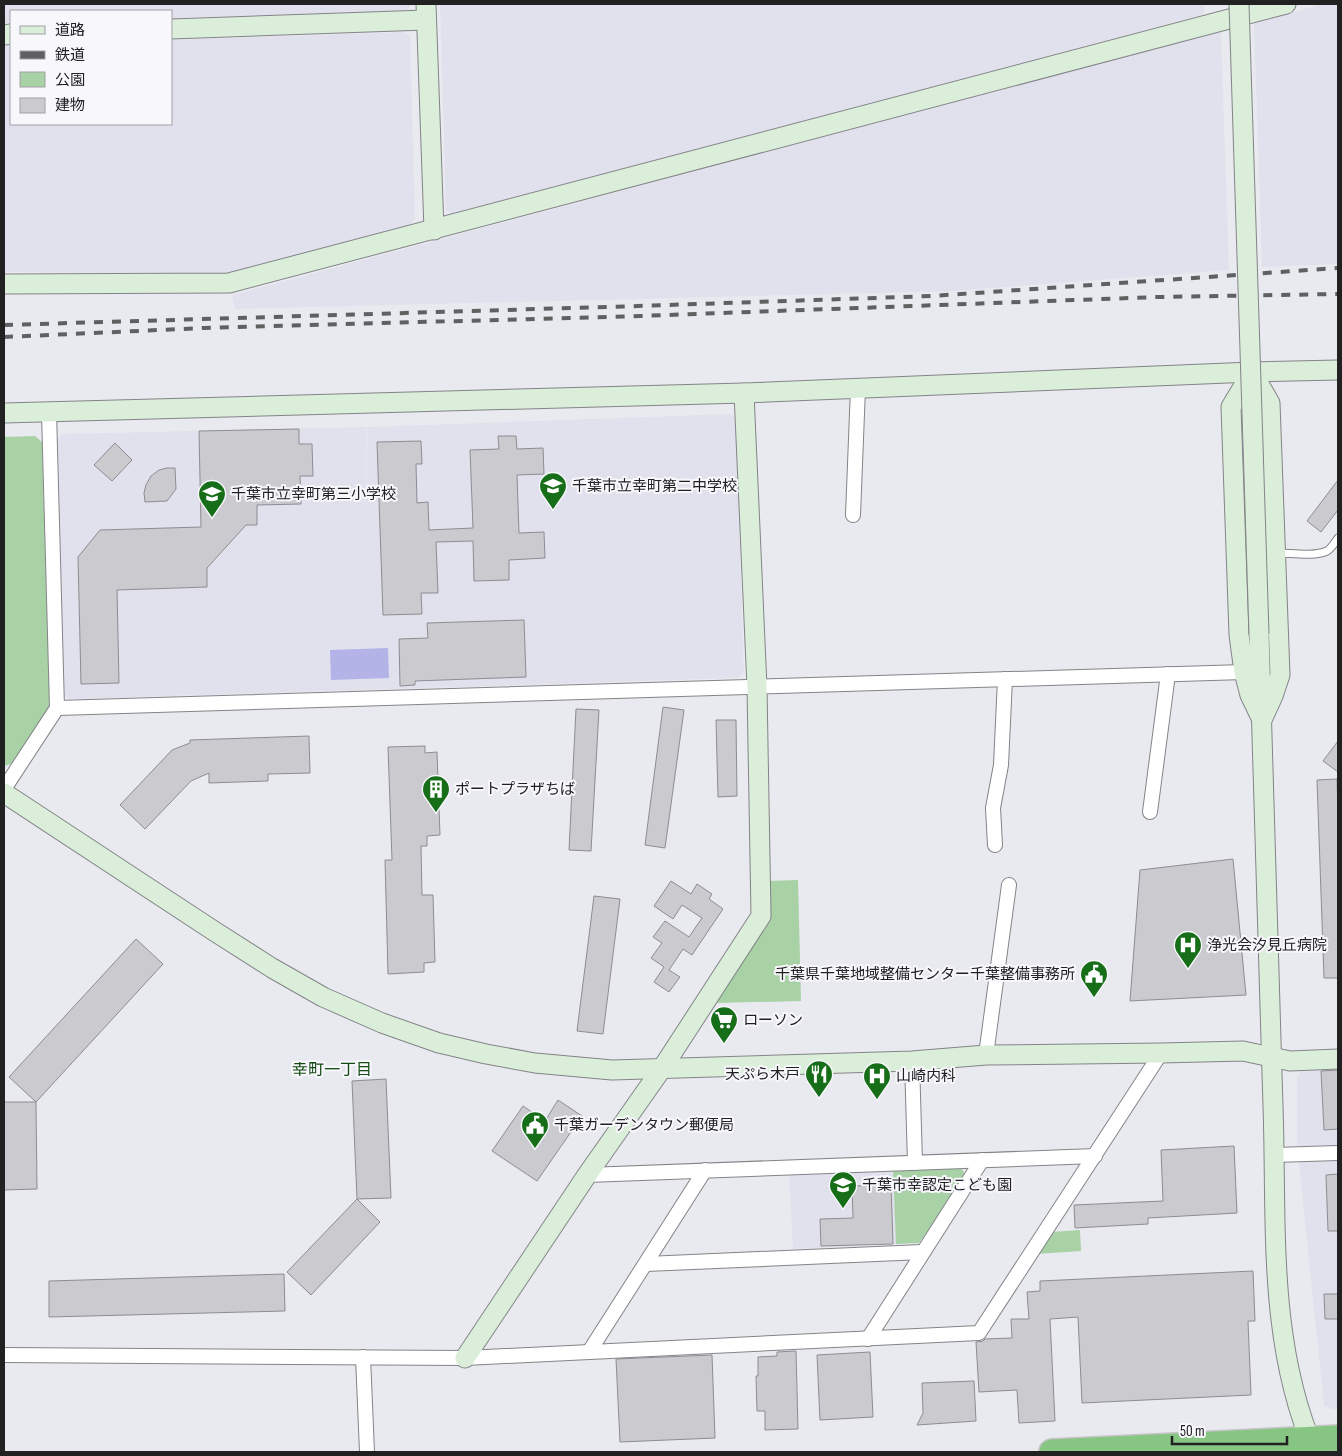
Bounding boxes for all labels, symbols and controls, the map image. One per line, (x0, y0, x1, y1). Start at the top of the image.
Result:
legend (10, 10, 172, 125)
text: 道路 (55, 21, 85, 40)
text: 鉄道 (55, 46, 85, 65)
text: 公園 (55, 71, 85, 90)
text: 建物 (55, 96, 85, 115)
school or university icon: 千葉市立幸町第二中学校 (538, 471, 568, 510)
place label: 千葉市立幸町第二中学校 (572, 477, 737, 496)
school or university icon: 千葉市立幸町第三小学校 (197, 479, 227, 518)
place label: 千葉市立幸町第三小学校 (231, 485, 396, 504)
building icon: ポートプラザちば (421, 774, 451, 813)
place label: ポートプラザちば (455, 780, 575, 799)
hospital icon: 浄光会汐見丘病院 (1173, 930, 1203, 969)
place label: 浄光会汐見丘病院 (1207, 936, 1327, 955)
public building icon: 千葉県千葉地域整備センター千葉整備事務所 (1079, 959, 1109, 998)
place label: 千葉県千葉地域整備センター千葉整備事務所 (775, 965, 1075, 984)
supermarket icon: ローソン (709, 1005, 739, 1044)
place label: ローソン (743, 1011, 803, 1030)
restaurant icon: 天ぷら木戸 (804, 1059, 834, 1098)
district label: 幸町一丁目 (292, 1061, 372, 1080)
hospital icon: 山崎内科 (862, 1061, 892, 1100)
place label: 天ぷら木戸 (725, 1065, 800, 1084)
place label: 山崎内科 (896, 1067, 956, 1086)
public building icon: 千葉ガーデンタウン郵便局 (520, 1110, 550, 1149)
place label: 千葉ガーデンタウン郵便局 (554, 1116, 734, 1135)
school or university icon: 千葉市幸認定こども園 (828, 1170, 858, 1209)
place label: 千葉市幸認定こども園 (862, 1176, 1012, 1195)
scale bar (1172, 1414, 1287, 1446)
text: 50 m (1180, 1422, 1205, 1441)

